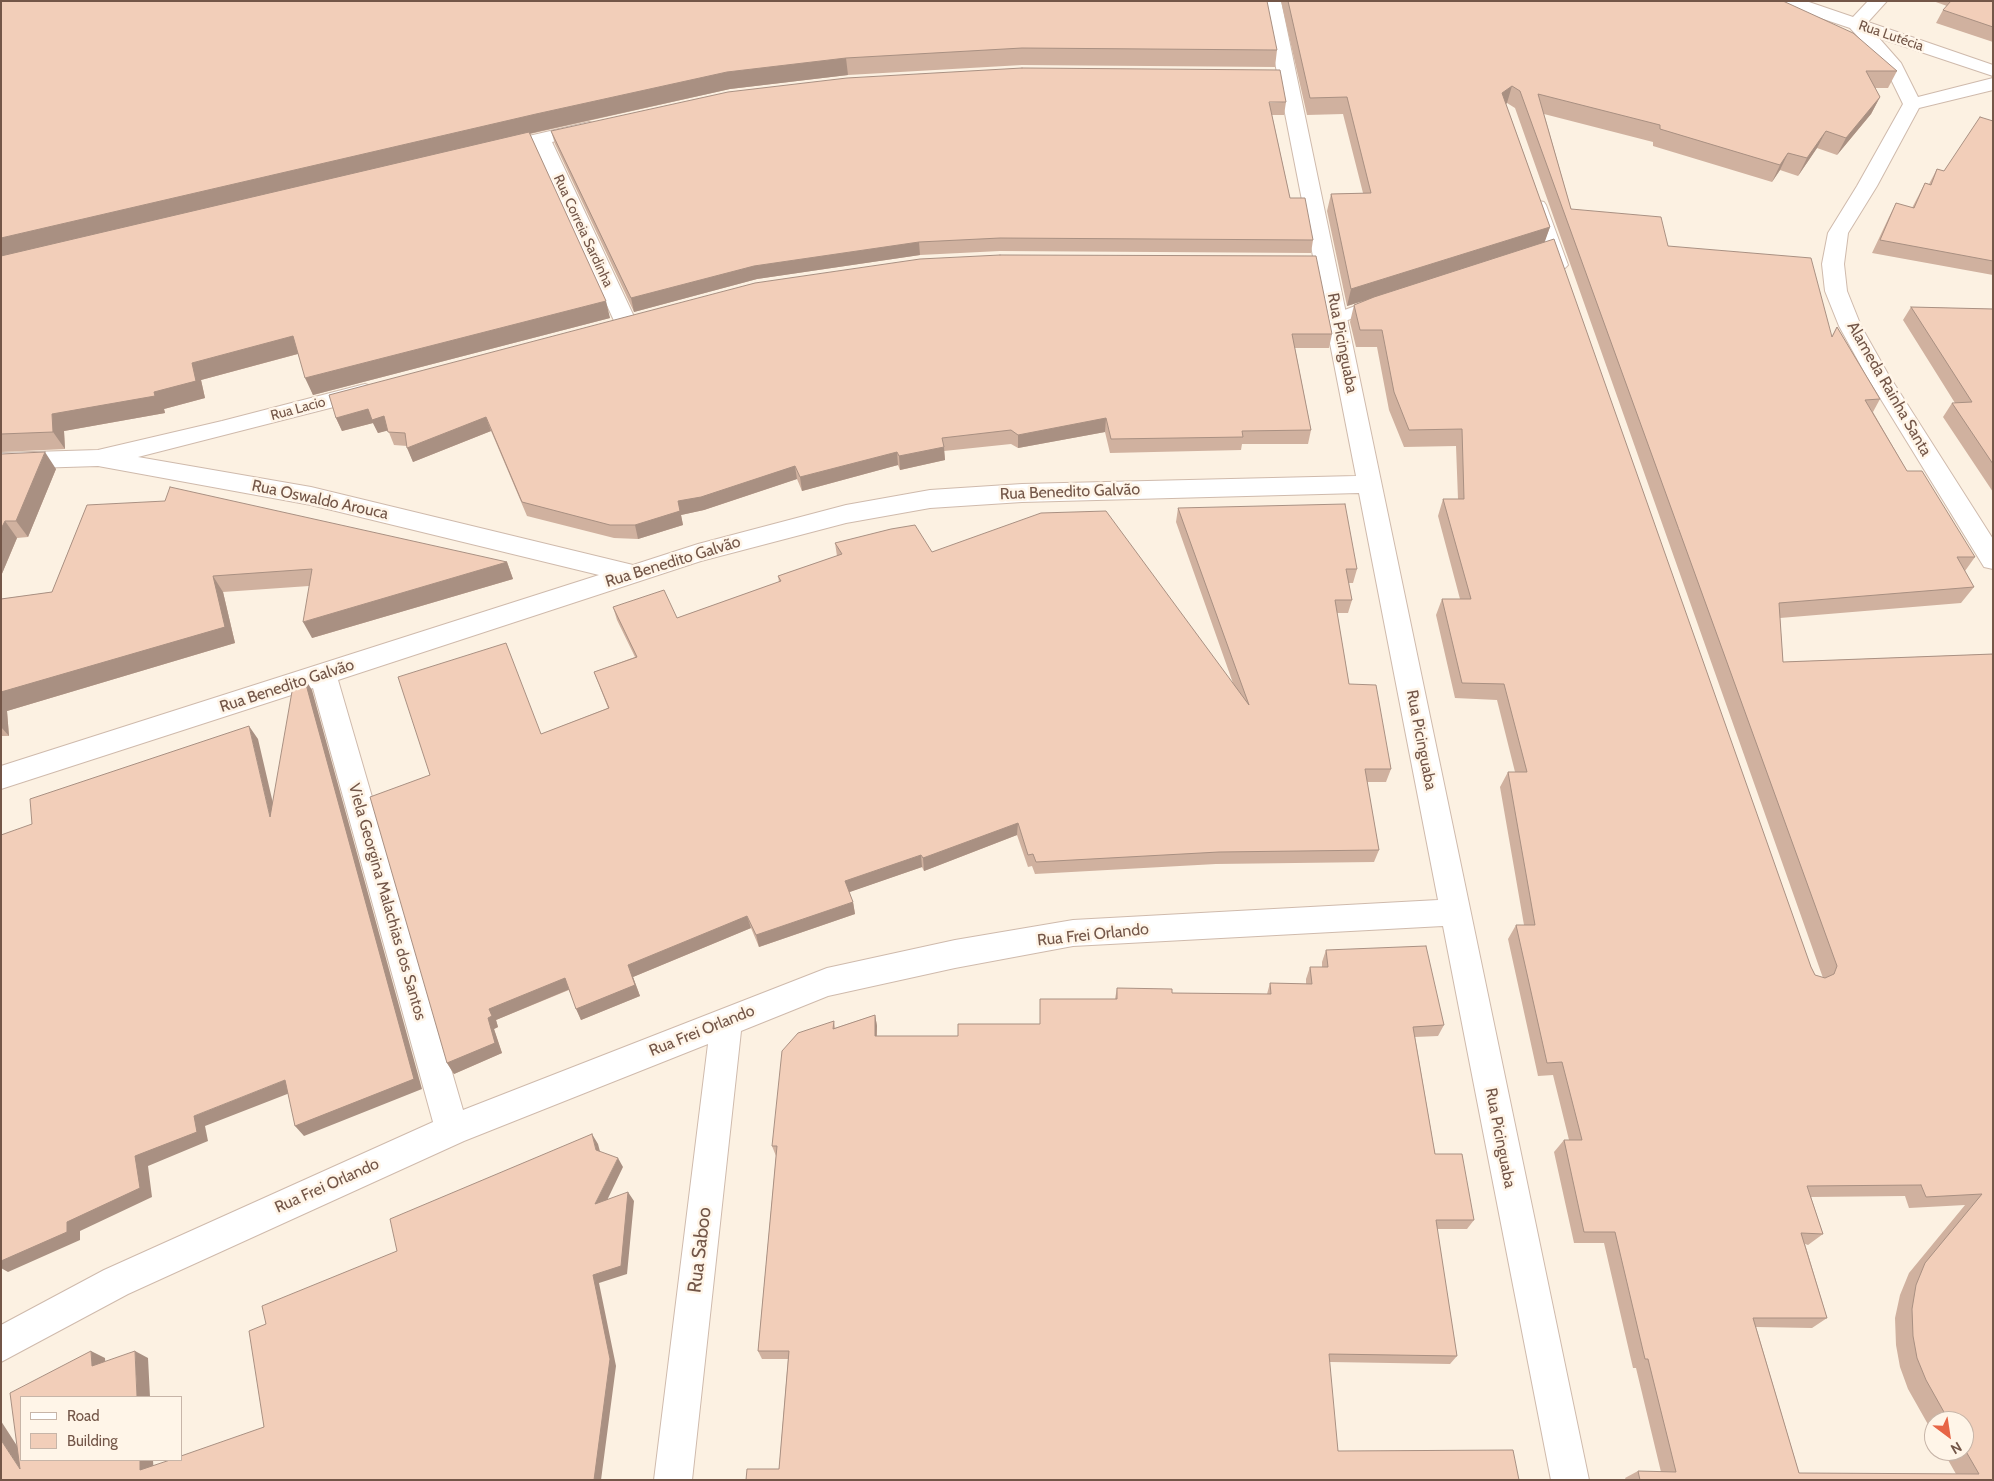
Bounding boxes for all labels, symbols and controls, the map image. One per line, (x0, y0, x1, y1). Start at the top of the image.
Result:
street label: Rua Lutécia (1856, 17, 1926, 55)
street label: Rua Correia Sardinha (550, 172, 616, 290)
street label: Rua Picinguaba (1323, 291, 1361, 395)
street label: Alameda Rainha Santa (1843, 318, 1935, 460)
street label: Rua Lacio (269, 394, 327, 424)
street label: Rua Oswaldo Arouca (250, 476, 390, 524)
street label: Rua Benedito Galvão (1000, 480, 1140, 504)
street label: Rua Benedito Galvão (603, 532, 743, 592)
street label: Rua Benedito Galvão (217, 655, 357, 717)
street label: Rua Picinguaba (1402, 688, 1440, 792)
street label: Viela Georgina Malachias dos Santos (344, 781, 430, 1023)
street label: Rua Frei Orlando (1036, 920, 1150, 950)
street label: Rua Frei Orlando (646, 1001, 758, 1061)
street label: Rua Picinguaba (1481, 1086, 1519, 1190)
street label: Rua Frei Orlando (272, 1154, 382, 1218)
street label: Rua Saboo (683, 1206, 717, 1294)
legend (20, 1396, 182, 1461)
text: Road (67, 1407, 100, 1425)
north arrow (1924, 1411, 1974, 1461)
text: Building (67, 1432, 118, 1450)
text: N (1947, 1438, 1965, 1458)

